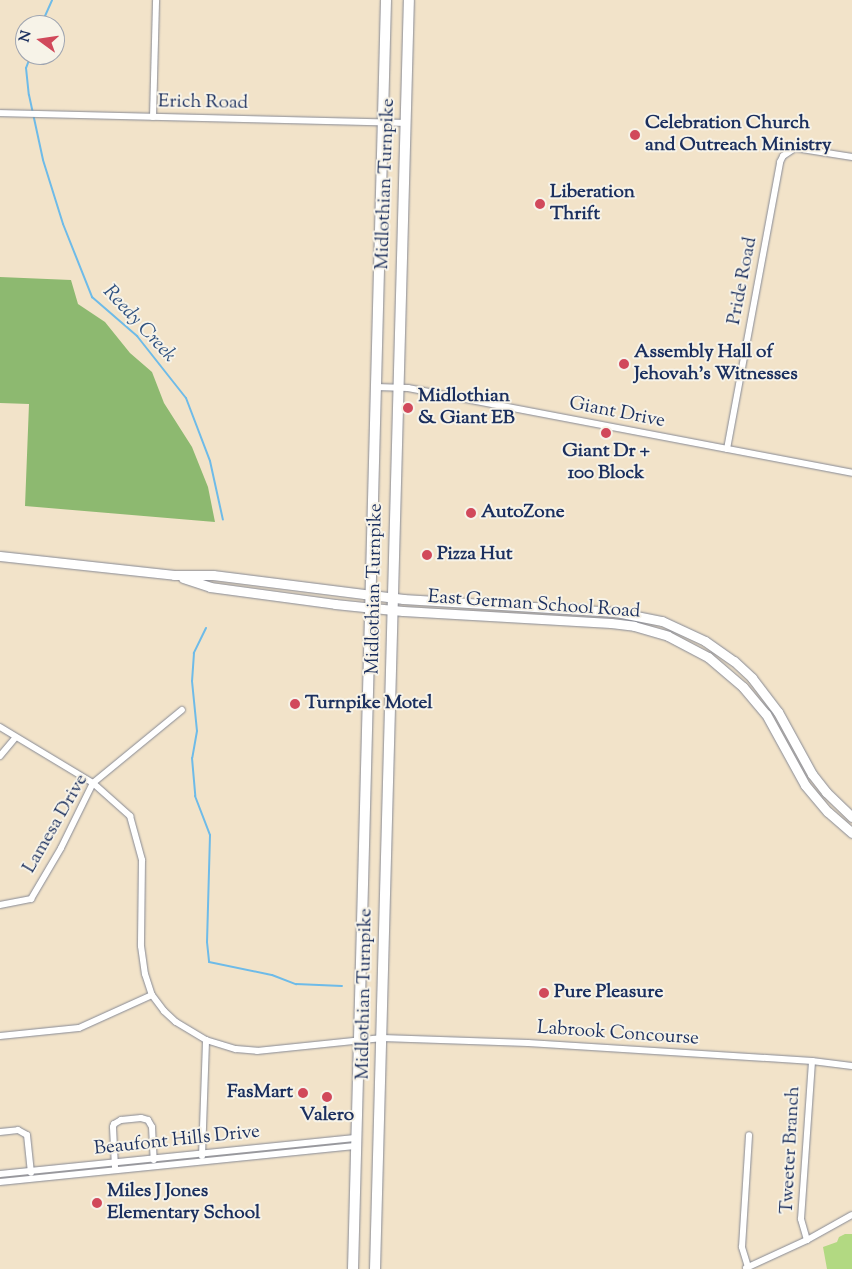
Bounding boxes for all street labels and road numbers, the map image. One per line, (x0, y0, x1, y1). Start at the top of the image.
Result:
street label: Erich Road (158, 91, 248, 115)
street label: Midlothian Turnpike (372, 98, 400, 270)
street label: Pride Road (723, 235, 763, 327)
street label: Giant Drive (567, 393, 667, 433)
street label: Midlothian Turnpike (362, 503, 388, 675)
street label: East German School Road (427, 586, 641, 624)
street label: Lamesa Drive (18, 770, 94, 878)
street label: Midlothian Turnpike (352, 908, 378, 1080)
street label: Labrook Concourse (536, 1017, 700, 1051)
street label: Tweeter Branch (776, 1085, 806, 1215)
street label: Beaufont Hills Drive (93, 1121, 261, 1161)

